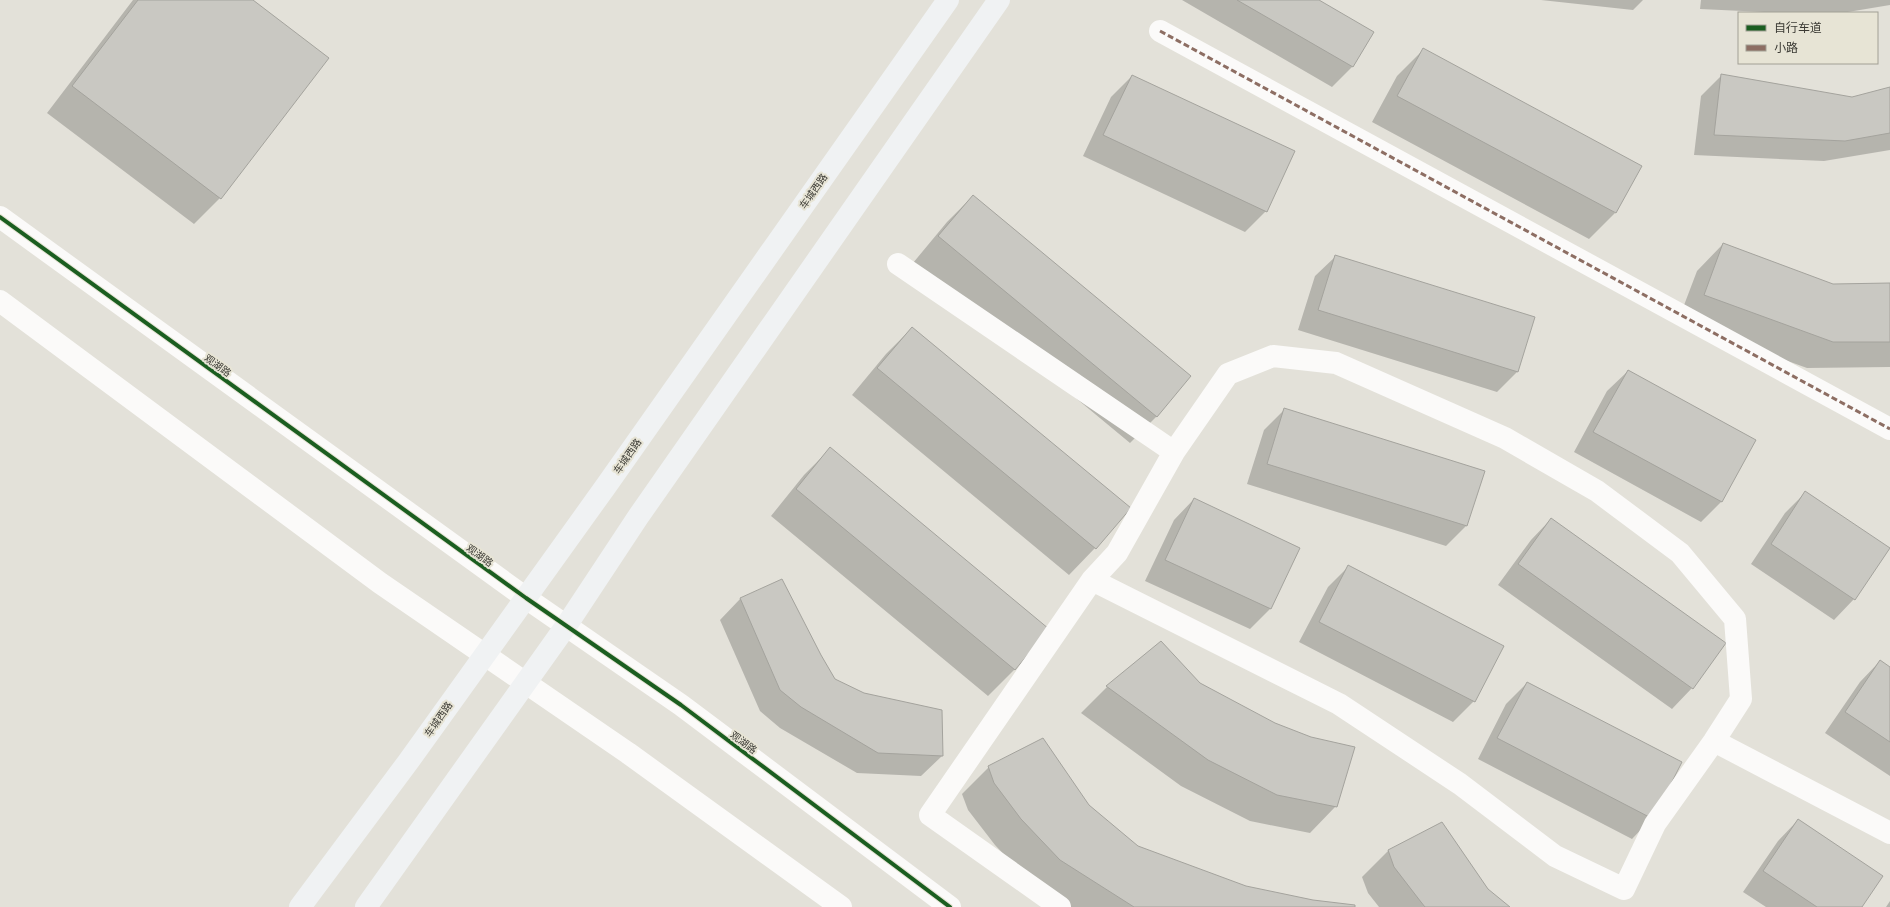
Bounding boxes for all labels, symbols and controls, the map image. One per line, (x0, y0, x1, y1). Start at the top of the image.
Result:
legend (1738, 12, 1878, 64)
text: 自行车道 (1774, 21, 1822, 35)
text: 小路 (1774, 41, 1798, 55)
street label: 车城西路 (797, 171, 829, 211)
street label: 观湖路 (202, 351, 234, 379)
street label: 车城西路 (611, 436, 643, 476)
street label: 观湖路 (464, 541, 496, 569)
street label: 车城西路 (422, 699, 454, 739)
street label: 观湖路 (728, 728, 760, 756)

